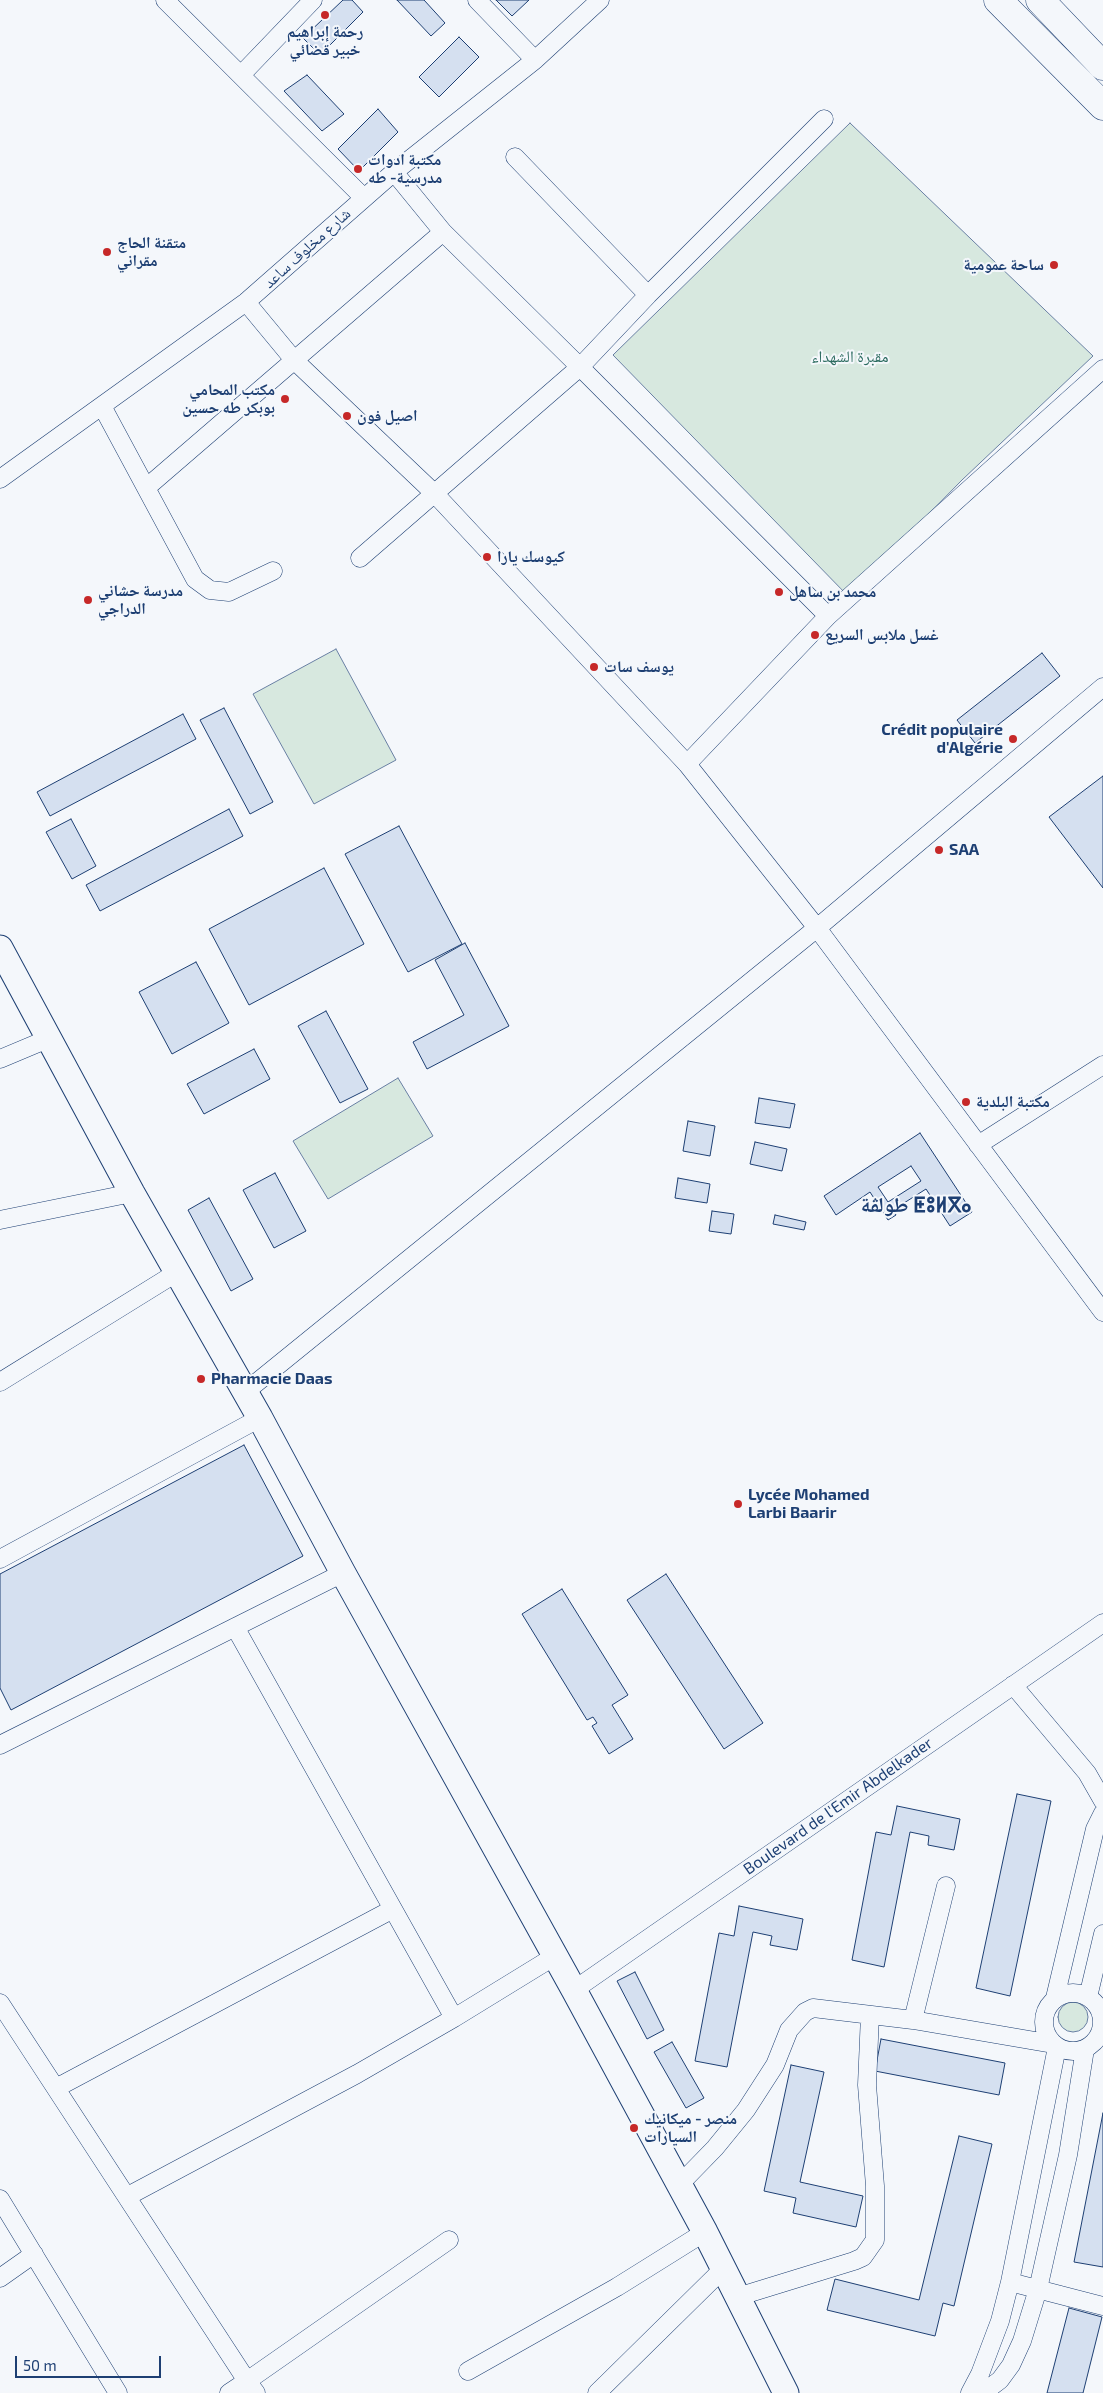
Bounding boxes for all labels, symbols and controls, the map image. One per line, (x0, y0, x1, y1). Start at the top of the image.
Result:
marker: رحمة إبراهيم خبير قضائي (319, 9, 331, 21)
place label: رحمة إبراهيم خبير قضائي (287, 22, 363, 60)
place label: مكتبة ادوات مدرسية- طه (368, 150, 442, 188)
marker: مكتبة ادوات مدرسية- طه (352, 163, 364, 175)
street label: شارع مخلوف ساعد (259, 204, 355, 292)
place label: متقنة الحاج مقراني (117, 233, 186, 271)
marker: متقنة الحاج مقراني (101, 246, 113, 258)
place label: ساحة عمومية (963, 255, 1044, 275)
marker: ساحة عمومية (1048, 259, 1060, 271)
park label: مقبرة الشهداء (811, 347, 889, 367)
place label: مكتب المحامي بوبكر طه حسين (182, 380, 275, 418)
marker: مكتب المحامي بوبكر طه حسين (279, 393, 291, 405)
place label: اصيل فون (357, 406, 418, 426)
marker: اصيل فون (341, 410, 353, 422)
place label: كيوسك يارا (497, 547, 565, 567)
marker: كيوسك يارا (481, 551, 493, 563)
place label: مدرسة حشاني الدراجي (98, 581, 183, 619)
place label: محمد بن ساهل (789, 582, 876, 602)
marker: محمد بن ساهل (773, 586, 785, 598)
marker: مدرسة حشاني الدراجي (82, 594, 94, 606)
place label: غسل ملابس السريع (825, 625, 939, 645)
marker: غسل ملابس السريع (809, 629, 821, 641)
place label: يوسف سات (604, 657, 674, 677)
marker: يوسف سات (588, 661, 600, 673)
place label: Crédit populaire d'Algérie (881, 720, 1003, 758)
marker: Crédit populaire d'Algérie (1007, 733, 1019, 745)
place label: SAA (949, 840, 979, 860)
marker: SAA (933, 844, 945, 856)
place label: مكتبة البلدية (976, 1092, 1050, 1112)
marker: مكتبة البلدية (960, 1096, 972, 1108)
district label: طولڤة ⵟⵓⵍⴳⴰ (861, 1192, 971, 1218)
place label: Pharmacie Daas (211, 1369, 332, 1389)
marker: Pharmacie Daas (195, 1373, 207, 1385)
place label: Lycée Mohamed Larbi Baarir (748, 1485, 870, 1523)
marker: Lycée Mohamed Larbi Baarir (732, 1498, 744, 1510)
street label: Boulevard de l'Emir Abdelkader (740, 1733, 936, 1879)
place label: منصر - ميكانيك السيارات (644, 2109, 737, 2147)
marker: منصر - ميكانيك السيارات (628, 2122, 640, 2134)
scale bar (18, 2346, 164, 2378)
text: 50 m (23, 2356, 57, 2374)

